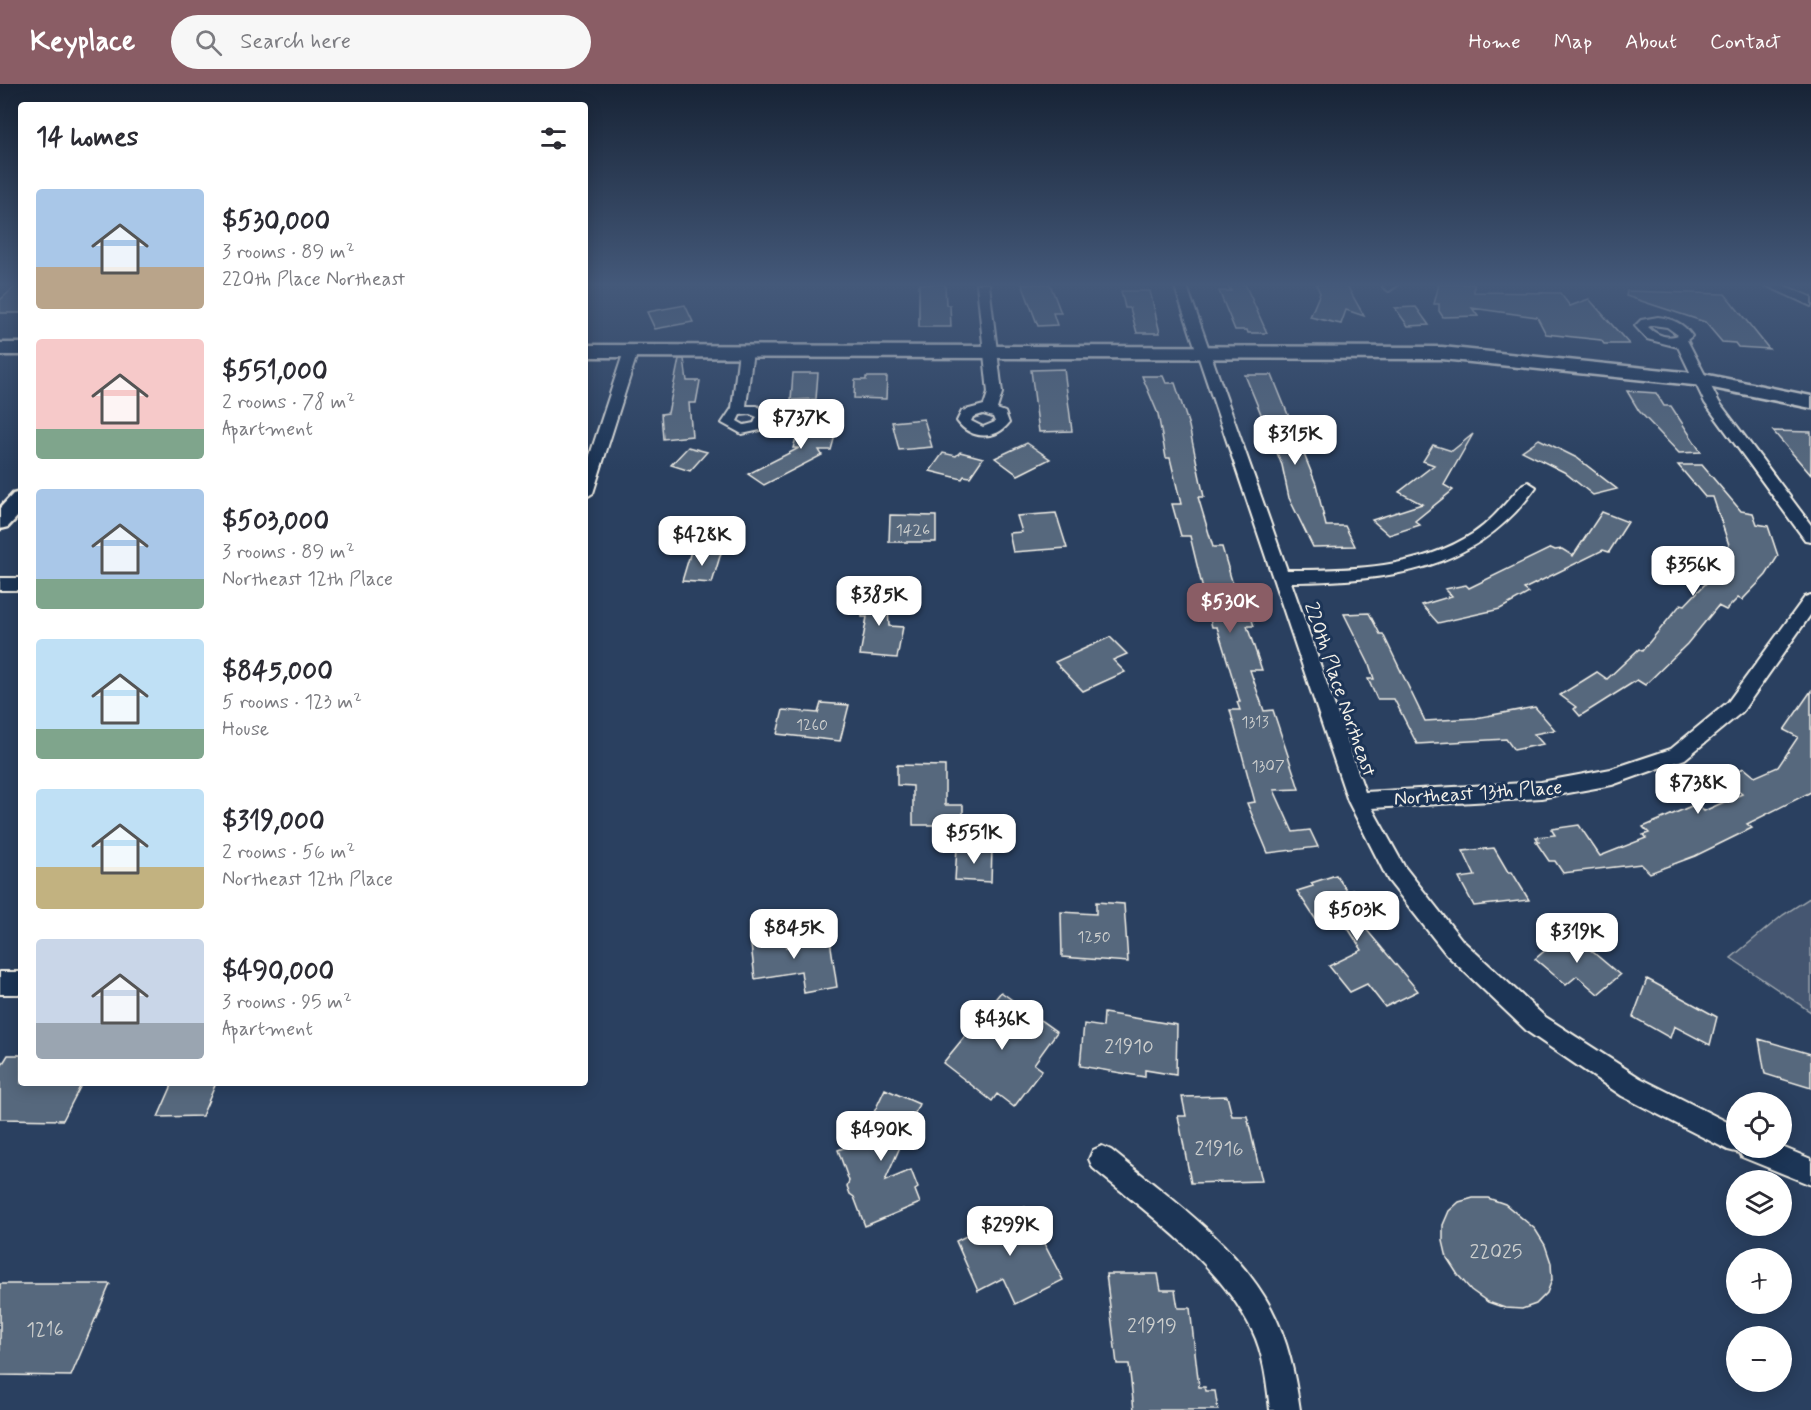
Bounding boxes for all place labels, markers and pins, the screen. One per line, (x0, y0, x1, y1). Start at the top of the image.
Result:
pin: $737K (759, 399, 843, 450)
pin: $315K (1253, 415, 1337, 466)
pin: $428K (660, 516, 744, 567)
pin: $356K (1651, 546, 1735, 597)
pin: $385K (837, 576, 921, 627)
pin: $530K (1188, 583, 1272, 634)
pin: $738K (1656, 764, 1740, 815)
pin: $551K (932, 814, 1016, 865)
pin: $503K (1315, 891, 1399, 942)
pin: $845K (752, 909, 836, 960)
pin: $319K (1535, 913, 1619, 964)
pin: $436K (960, 1000, 1044, 1051)
pin: $490K (839, 1111, 923, 1162)
pin: $299K (968, 1206, 1052, 1257)

